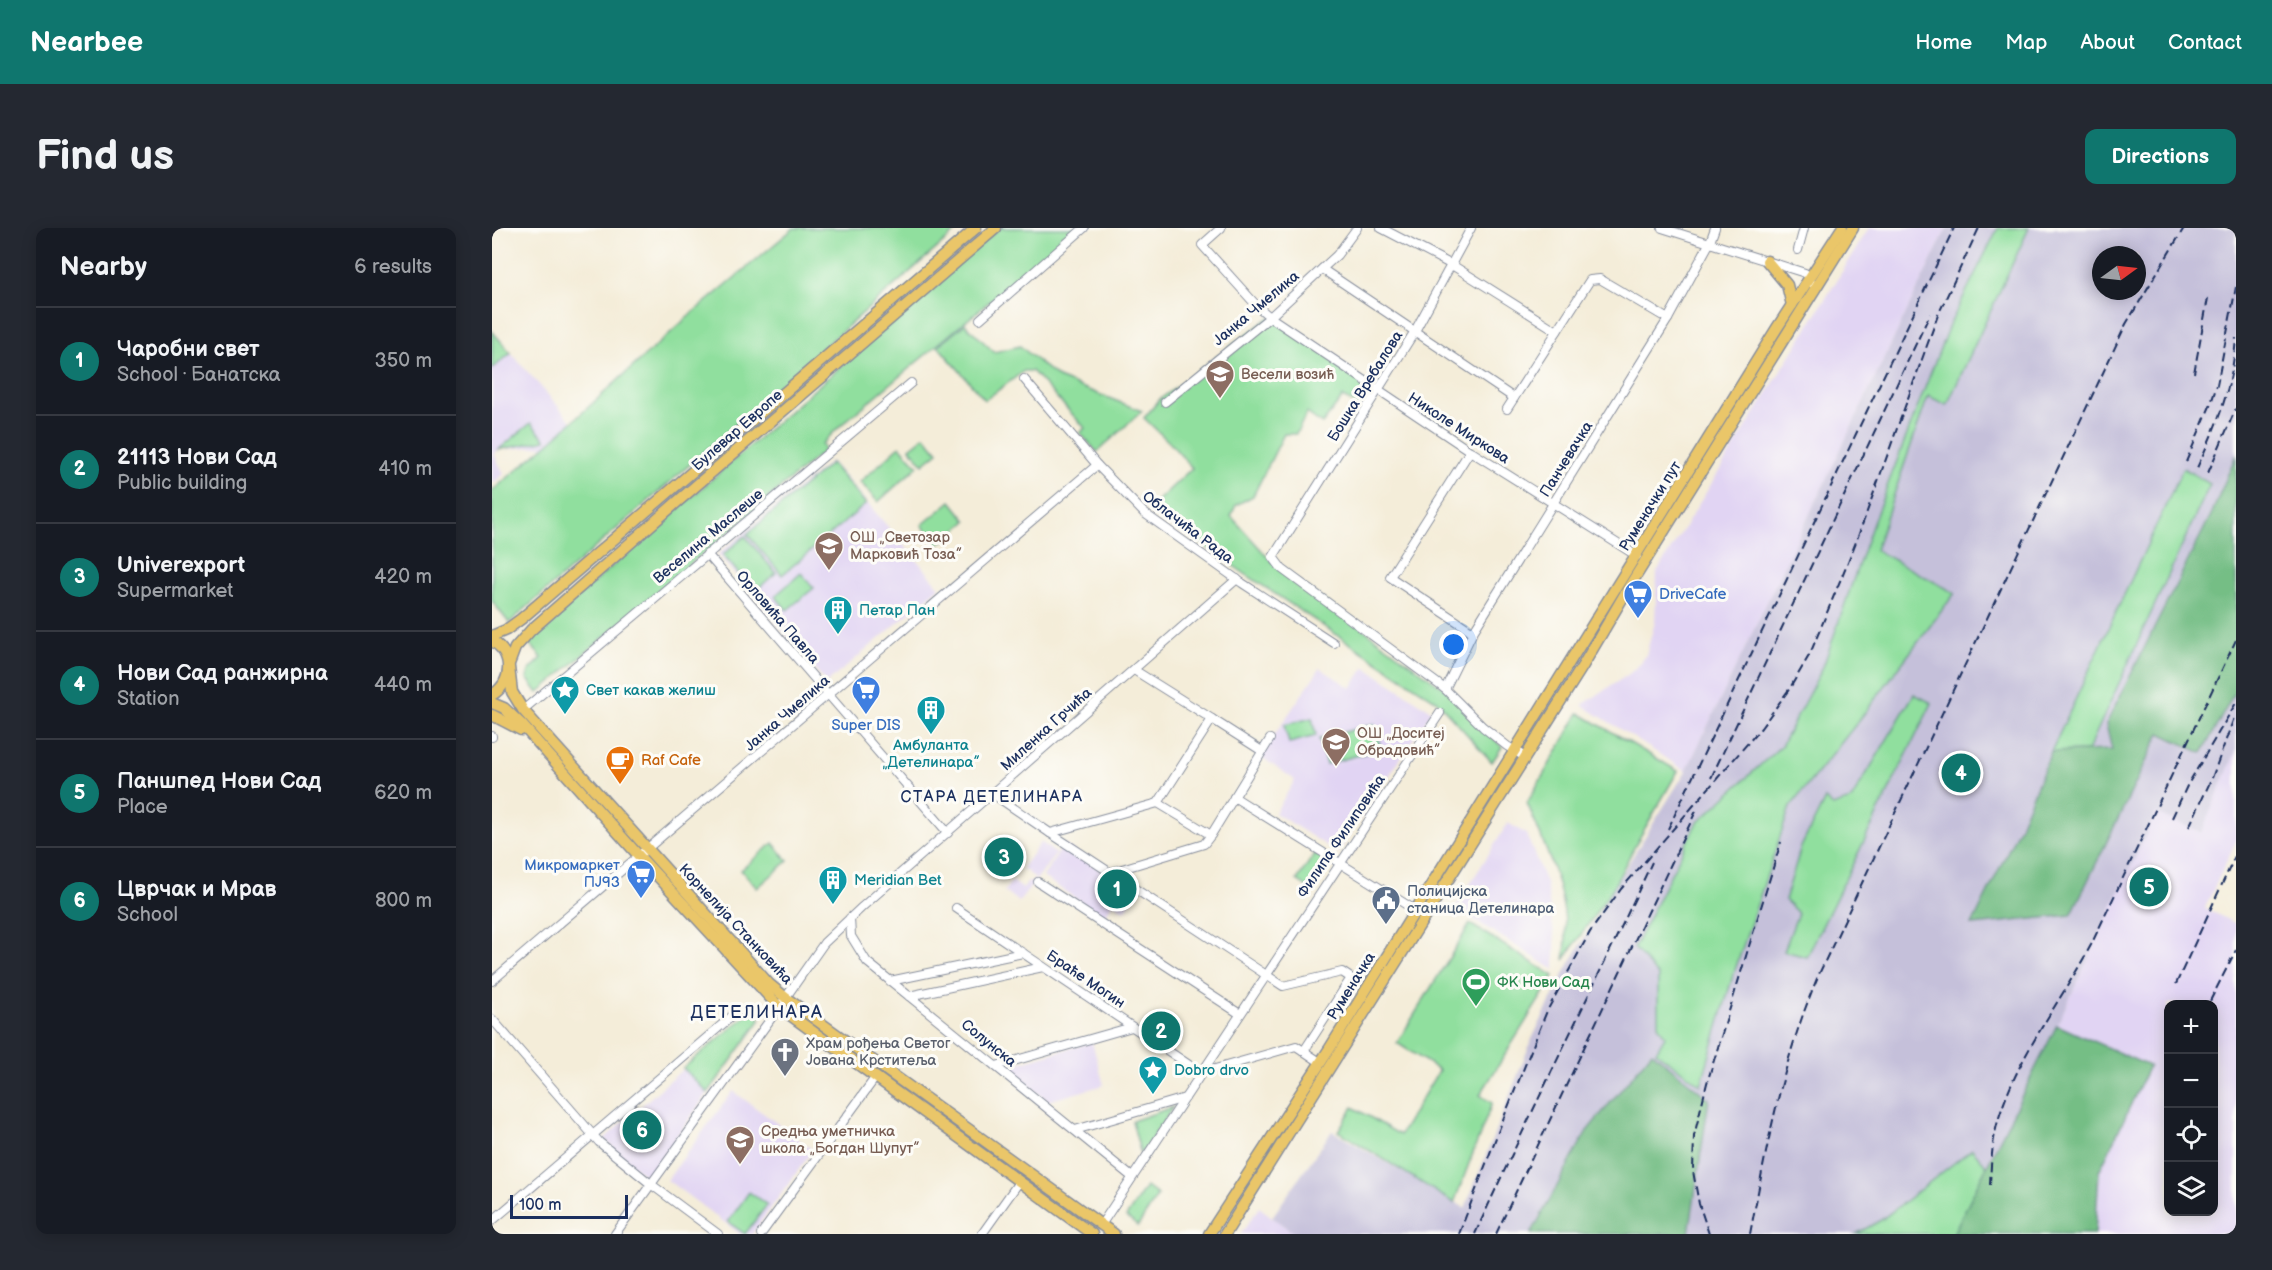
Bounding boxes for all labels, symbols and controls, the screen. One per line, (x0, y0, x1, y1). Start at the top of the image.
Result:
text: Nearbee (30, 26, 143, 59)
text: Home (1915, 30, 1972, 55)
text: Map (2005, 30, 2047, 55)
text: About (2080, 30, 2135, 55)
text: Contact (2168, 30, 2242, 55)
button: Directions (2085, 129, 2236, 184)
text: Find us (36, 131, 174, 182)
north arrow (2092, 246, 2146, 300)
text: Nearby (60, 252, 147, 283)
text: 6 results (354, 255, 432, 279)
street label: Јанка Чмелика (1209, 267, 1303, 350)
street label: Бошка Вребалова (1324, 327, 1407, 445)
text: Чаробни свет (117, 336, 260, 363)
text: 1 (75, 349, 84, 373)
text: 350 m (375, 349, 432, 373)
school or university icon: Весели возић (1204, 358, 1236, 400)
text: School · Банатска (117, 363, 281, 387)
place label: Весели возић (1241, 365, 1334, 384)
street label: Булевар Европе (688, 386, 787, 475)
street label: Николе Миркова (1404, 388, 1513, 468)
street label: Панчевачка (1536, 418, 1597, 501)
text: 21113 Нови Сад (117, 444, 277, 471)
text: 2 (74, 457, 85, 481)
text: 410 m (378, 457, 432, 481)
street label: Руменачки пут (1615, 458, 1686, 555)
text: Public building (117, 471, 247, 495)
street label: Веселина Маслеше (650, 485, 767, 588)
street label: Облачића Рада (1138, 487, 1237, 568)
place label: ОШ „Светозар Марковић Тоза” (850, 528, 962, 564)
school or university icon: ОШ „Светозар Марковић Тоза” (813, 530, 845, 572)
text: Univerexport (117, 552, 245, 579)
text: 3 (74, 565, 85, 589)
text: 420 m (374, 565, 432, 589)
street label: Орловића Павла (732, 567, 823, 668)
supermarket icon: DriveCafe (1622, 578, 1654, 620)
text: Supermarket (117, 579, 233, 603)
place label: DriveCafe (1659, 585, 1726, 604)
building icon: Петар Пан (822, 594, 854, 636)
place label: Петар Пан (859, 601, 935, 620)
your location (1439, 630, 1468, 659)
text: Нови Сад ранжирна (117, 660, 328, 687)
street label: Јанка Чмелика (741, 671, 834, 756)
text: 4 (74, 673, 85, 697)
text: 440 m (374, 673, 432, 697)
place icon: Свет какав желиш (549, 674, 581, 716)
supermarket icon: Super DIS (850, 674, 882, 716)
place label: Свет какав желиш (586, 681, 716, 700)
street label: Миленка Грчића (997, 683, 1096, 775)
text: Station (117, 687, 179, 711)
building icon: Амбуланта „Детелинара” (915, 694, 947, 736)
place label: Super DIS (831, 716, 901, 735)
place label: ОШ „Доситеј Обрадовић” (1357, 724, 1445, 760)
school or university icon: ОШ „Доситеј Обрадовић” (1320, 726, 1352, 768)
place label: Амбуланта „Детелинара” (882, 736, 980, 772)
cafe icon: Raf Cafe (604, 744, 636, 786)
pin: 4 (1942, 750, 1980, 796)
place label: Raf Cafe (641, 751, 701, 770)
text: Паншпед Нови Сад (117, 768, 321, 795)
street label: Филипа Филиповића (1293, 771, 1390, 901)
text: 5 (74, 781, 85, 805)
text: 620 m (374, 781, 432, 805)
district label: СТАРА ДЕТЕЛИНАРА (901, 788, 1083, 807)
text: Place (117, 795, 168, 819)
pin: 3 (984, 834, 1024, 880)
place label: Микромаркет ПЈ93 (524, 856, 620, 892)
supermarket icon: Микромаркет ПЈ93 (625, 858, 657, 900)
street label: Корнелија Станковића (675, 860, 797, 989)
building icon: Meridian Bet (817, 864, 849, 906)
pin: 5 (2130, 864, 2168, 910)
pin: 1 (1098, 866, 1136, 912)
place label: Meridian Bet (854, 871, 942, 890)
text: Цврчак и Мрав (117, 876, 277, 903)
place label: Полицијска станица Детелинара (1407, 882, 1555, 918)
public building icon: Полицијска станица Детелинара (1370, 884, 1402, 926)
text: 6 (73, 889, 86, 913)
text: 800 m (375, 889, 432, 913)
text: School (117, 903, 178, 927)
street label: Браће Могин (1043, 946, 1129, 1013)
street label: Руменачка (1323, 949, 1380, 1024)
sports icon: ФК Нови Сад (1460, 966, 1492, 1008)
place label: ФК Нови Сад (1497, 973, 1590, 992)
map controls (2164, 1000, 2218, 1216)
button: + (2164, 1000, 2218, 1054)
district label: ДЕТЕЛИНАРА (691, 1002, 823, 1023)
pin: 2 (1142, 1008, 1180, 1054)
street label: Солунска (957, 1015, 1020, 1072)
place label: Храм рођења Светог Јована Крститеља (806, 1034, 951, 1070)
church icon: Храм рођења Светог Јована Крститеља (769, 1036, 801, 1078)
place icon: Dobro drvo (1137, 1054, 1169, 1096)
button: − (2164, 1054, 2218, 1108)
place label: Dobro drvo (1174, 1061, 1249, 1080)
pin: 6 (622, 1108, 662, 1152)
button: locate (2164, 1108, 2218, 1162)
place label: Средња уметничка школа „Богдан Шупут” (761, 1122, 920, 1158)
school or university icon: Средња уметничка школа „Богдан Шупут” (724, 1124, 756, 1166)
button: layers (2164, 1162, 2218, 1216)
scale bar (510, 1192, 628, 1220)
text: 100 m (519, 1196, 562, 1215)

